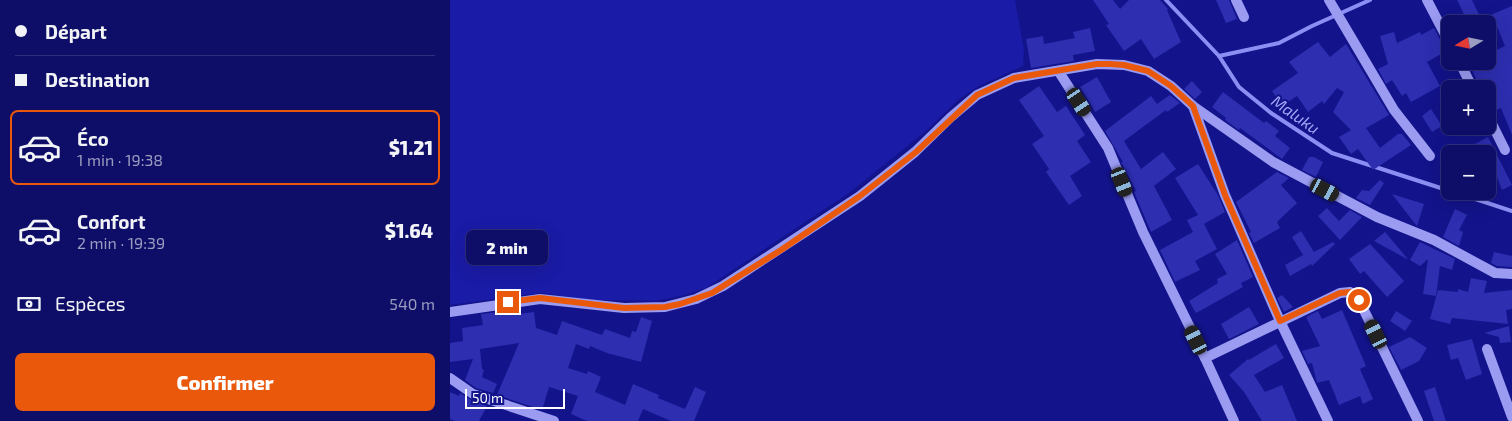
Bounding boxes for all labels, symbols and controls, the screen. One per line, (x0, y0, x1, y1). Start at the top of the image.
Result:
north arrow (1441, 15, 1496, 70)
map controls (1441, 15, 1496, 200)
text: Départ (45, 20, 107, 43)
text: Destination (45, 68, 150, 91)
button: + (1441, 80, 1496, 135)
car (1064, 85, 1093, 119)
water label: Maluku (1268, 91, 1324, 137)
icon: car (17, 125, 62, 170)
text: Éco (77, 127, 109, 150)
text: $1.21 (389, 136, 433, 159)
button: − (1441, 145, 1496, 200)
text: 1 min · 19:38 (77, 150, 163, 169)
car (1109, 165, 1134, 199)
car (1308, 176, 1341, 204)
icon: car (17, 208, 62, 253)
text: Confort (77, 210, 145, 233)
text: $1.64 (385, 219, 433, 242)
callout: 2 min (467, 230, 549, 264)
text: 2 min · 19:39 (77, 233, 165, 252)
text: 2 min (486, 238, 528, 257)
route start (1348, 289, 1370, 311)
icon: cash (15, 290, 43, 318)
route end (497, 291, 519, 313)
text: Espèces (55, 292, 126, 315)
text: 540 m (389, 294, 435, 313)
car (1362, 317, 1389, 351)
car (1182, 323, 1209, 357)
button: Confirmer (15, 353, 435, 411)
scale bar (465, 386, 565, 409)
text: 50 m (472, 389, 503, 406)

